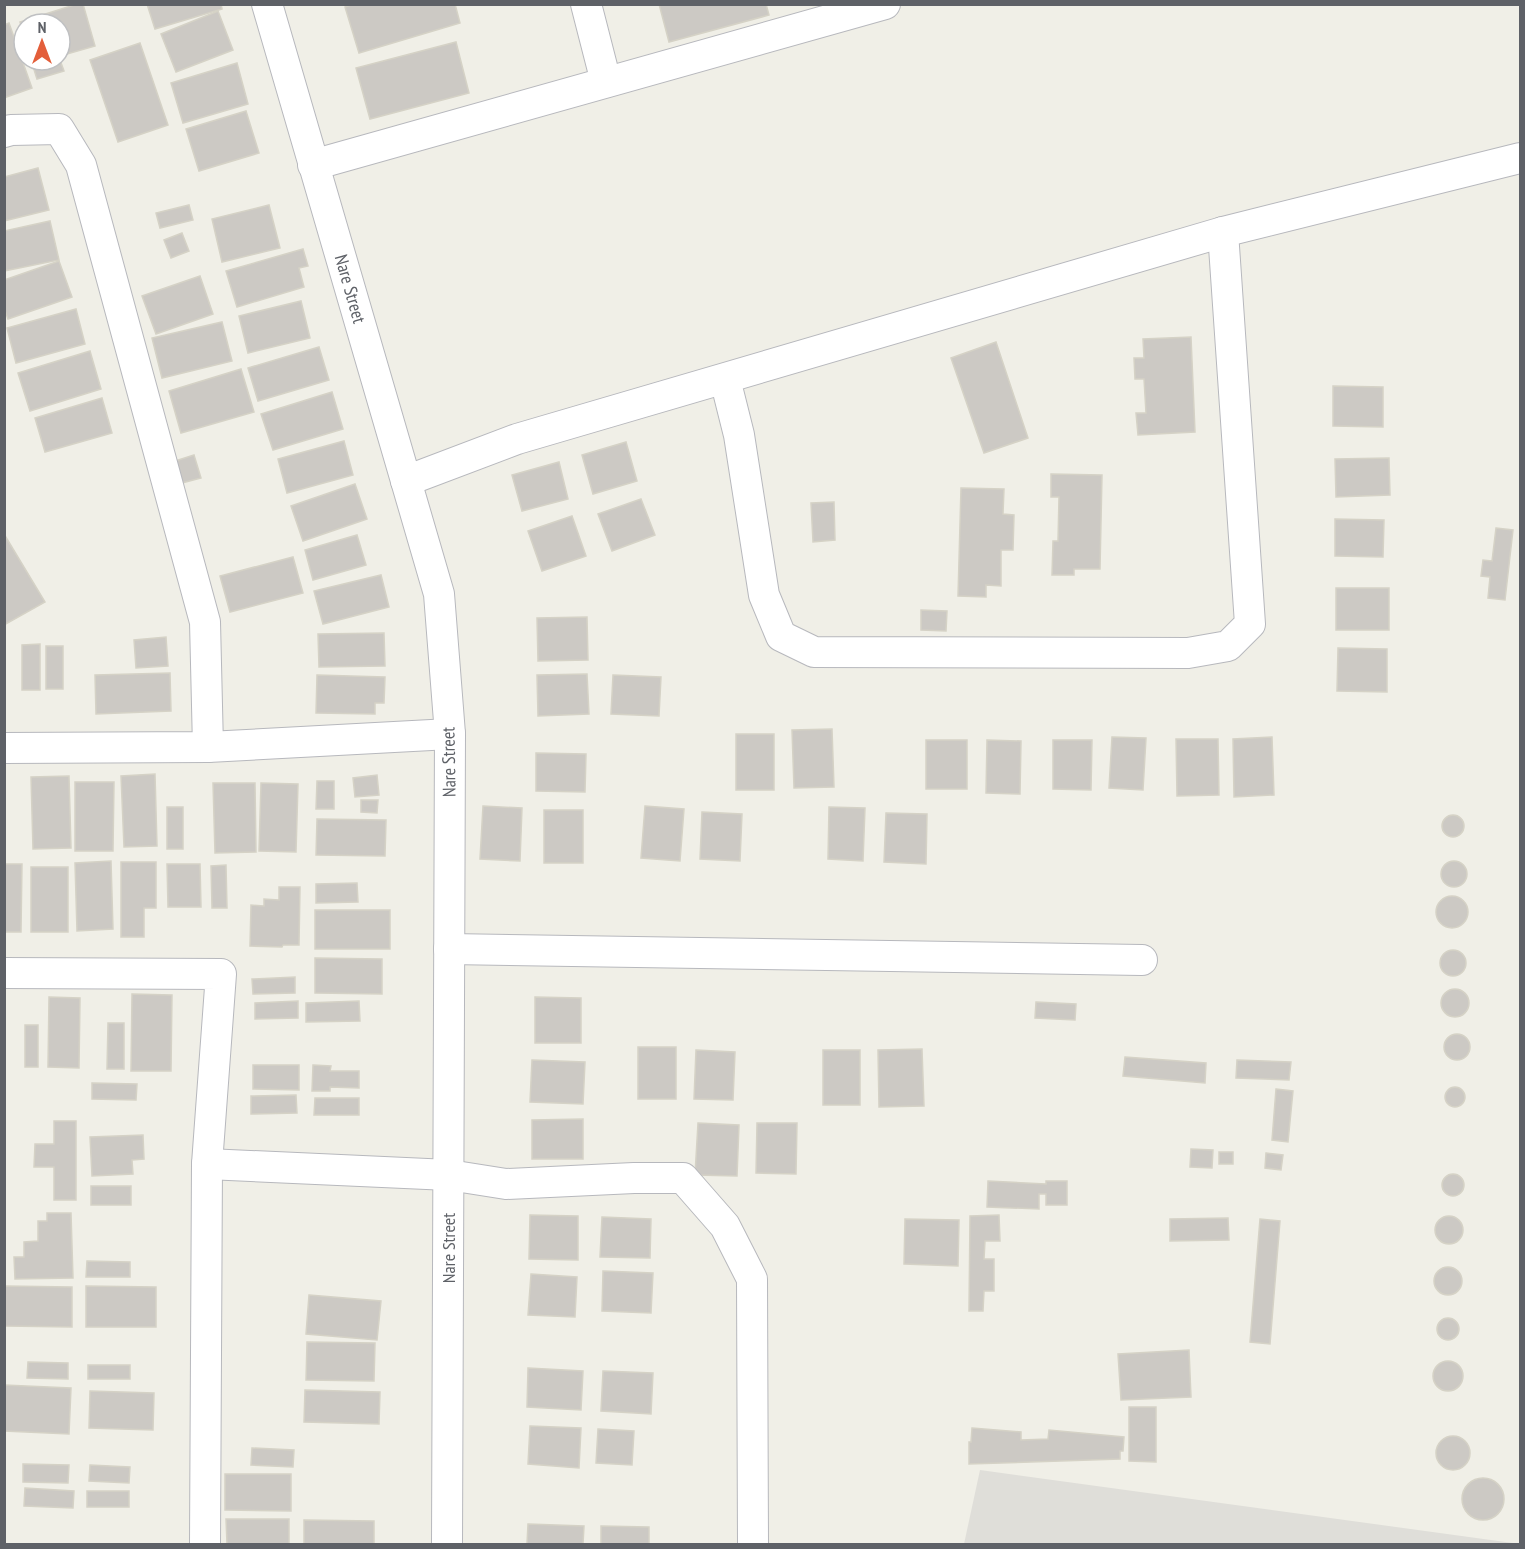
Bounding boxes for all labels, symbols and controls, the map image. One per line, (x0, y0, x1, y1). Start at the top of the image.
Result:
north arrow (12, 12, 72, 72)
text: N (38, 17, 46, 37)
street label: Nare Street (330, 252, 371, 326)
street label: Nare Street (436, 727, 461, 797)
street label: Nare Street (437, 1213, 460, 1283)

